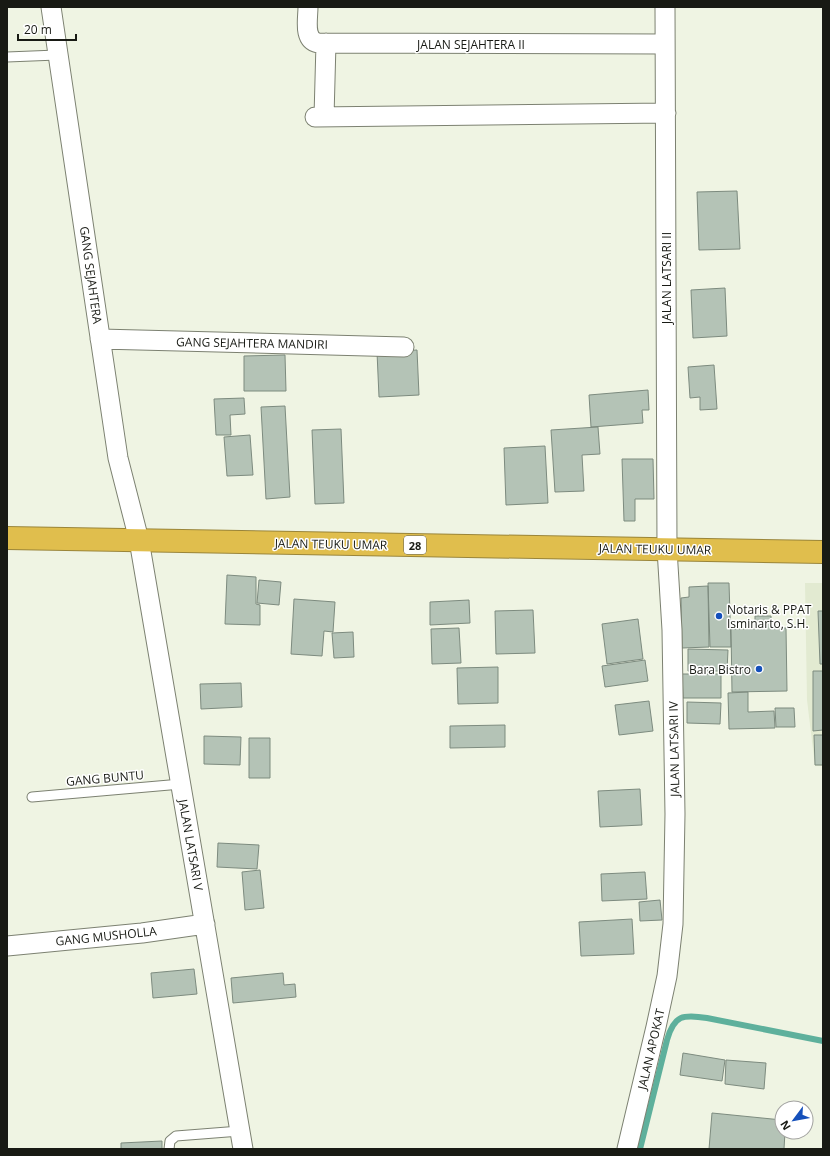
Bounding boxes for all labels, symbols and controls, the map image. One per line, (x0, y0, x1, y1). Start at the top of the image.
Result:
scale bar (18, 16, 76, 42)
text: 20 m (24, 21, 52, 38)
street label: JALAN SEJAHTERA II (416, 36, 525, 53)
street label: GANG SEJAHTERA (76, 225, 106, 325)
street label: JALAN LATSARI II (658, 232, 675, 325)
street label: GANG SEJAHTERA MANDIRI (176, 333, 328, 353)
street label: JALAN TEUKU UMAR (274, 535, 388, 553)
road number: 28 (404, 536, 426, 554)
street label: JALAN TEUKU UMAR (598, 540, 712, 558)
place label: Notaris & PPAT Isminarto, S.H. (727, 601, 812, 632)
marker: Notaris & PPAT Isminarto, S.H. (714, 611, 724, 621)
place label: Bara Bistro (689, 661, 751, 678)
marker: Bara Bistro (754, 664, 764, 674)
street label: JALAN LATSARI IV (665, 700, 683, 798)
street label: GANG BUNTU (65, 766, 145, 790)
street label: JALAN LATSARI V (174, 797, 208, 893)
street label: GANG MUSHOLLA (55, 922, 158, 950)
street label: JALAN APOKAT (633, 1007, 669, 1092)
north arrow (774, 1100, 814, 1140)
text: N (776, 1118, 794, 1133)

